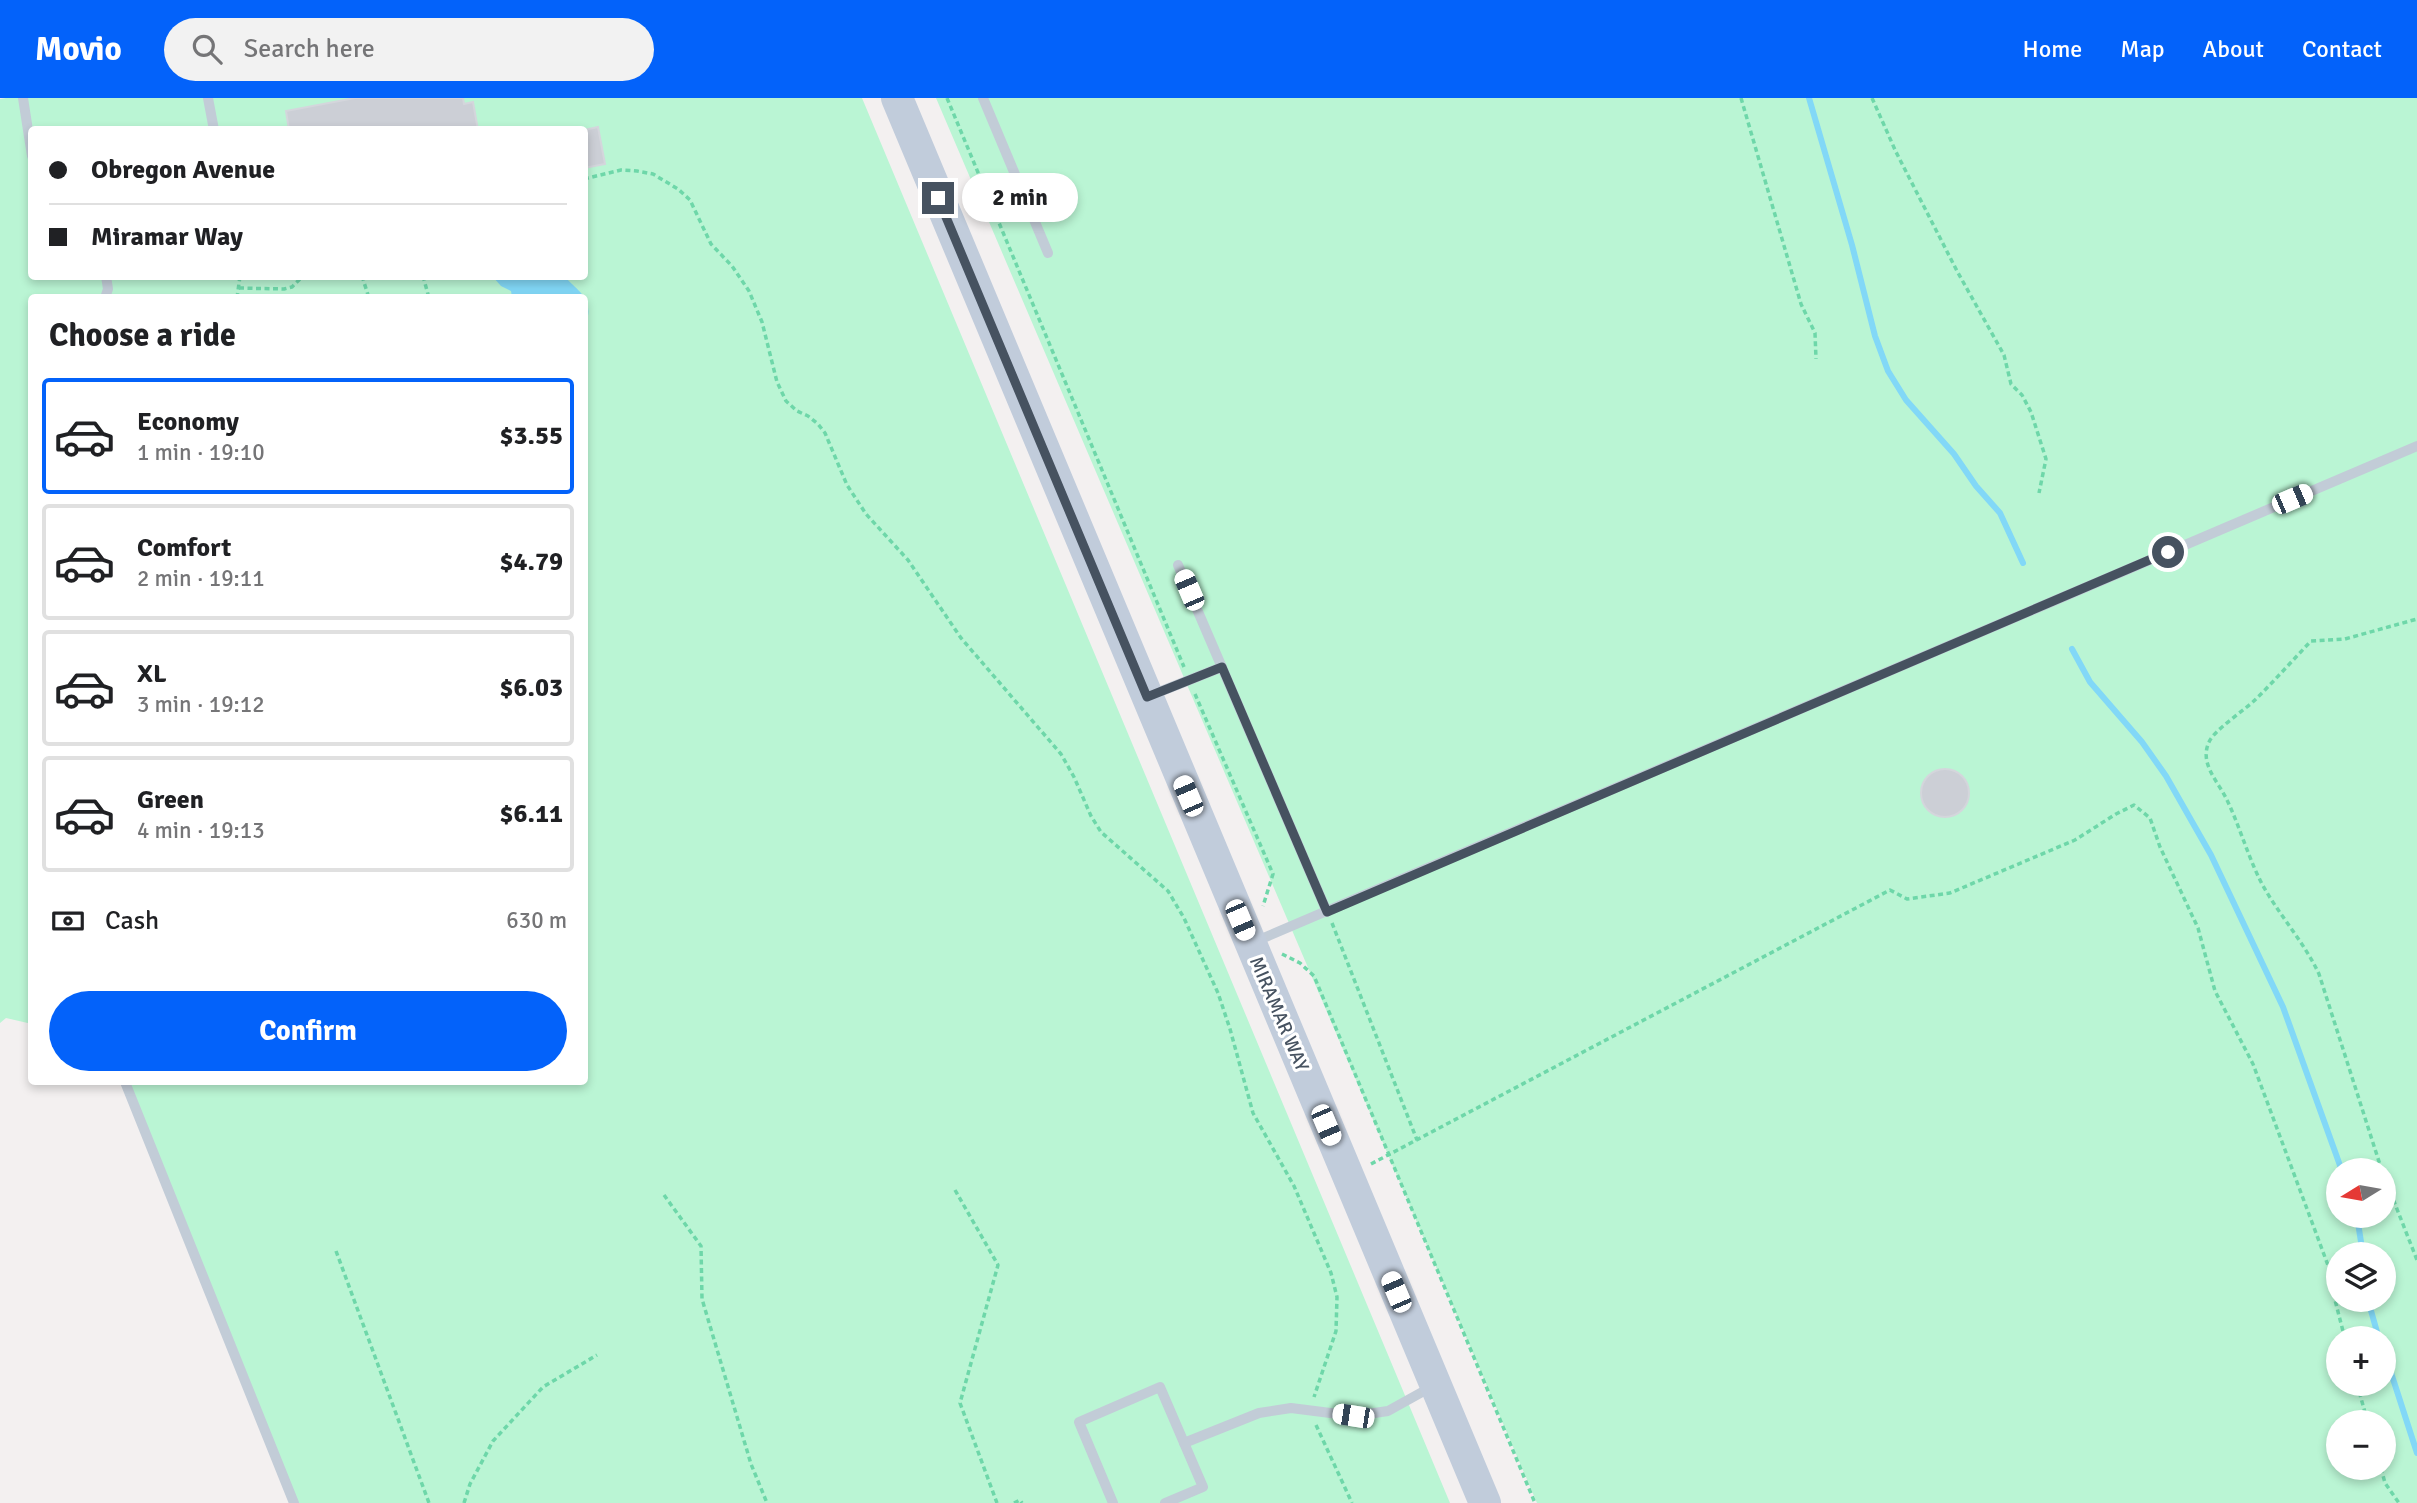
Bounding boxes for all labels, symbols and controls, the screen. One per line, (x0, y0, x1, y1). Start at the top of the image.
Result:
search box (164, 18, 654, 81)
text: Movio (35, 29, 122, 70)
icon: search (188, 30, 226, 68)
text: Search here (244, 33, 375, 65)
text: Home (2022, 34, 2082, 64)
text: Map (2120, 34, 2165, 64)
text: About (2203, 34, 2264, 64)
text: Contact (2302, 34, 2382, 64)
text: Obregon Avenue (91, 154, 275, 186)
callout: 2 min (962, 174, 1078, 222)
route end (922, 182, 954, 214)
text: 2 min (992, 183, 1048, 212)
text: Miramar Way (91, 221, 243, 253)
text: Choose a ride (49, 316, 236, 355)
icon: car (53, 405, 116, 468)
text: Economy (137, 406, 239, 438)
text: $3.55 (499, 420, 563, 452)
text: 1 min · 19:10 (137, 438, 265, 467)
car (2269, 481, 2316, 517)
icon: car (53, 531, 116, 594)
text: Comfort (137, 532, 231, 564)
route start (2152, 536, 2184, 568)
text: $4.79 (499, 546, 563, 578)
text: 2 min · 19:11 (137, 564, 265, 593)
car (1172, 567, 1207, 613)
icon: car (53, 657, 116, 720)
text: XL (137, 658, 167, 690)
text: $6.03 (499, 672, 563, 704)
text: 3 min · 19:12 (137, 690, 265, 719)
car (1171, 773, 1206, 819)
icon: car (53, 783, 116, 846)
text: Green (137, 784, 204, 816)
text: $6.11 (499, 798, 563, 830)
text: 4 min · 19:13 (137, 816, 265, 845)
car (1223, 897, 1258, 943)
icon: cash (49, 902, 87, 940)
text: Cash (105, 905, 159, 937)
text: 630 m (506, 906, 567, 935)
street label: MIRAMAR WAY (1244, 953, 1314, 1075)
button: Confirm (49, 991, 567, 1071)
car (1309, 1102, 1344, 1148)
north arrow (2326, 1158, 2396, 1228)
map controls (2326, 1158, 2396, 1480)
button: layers (2326, 1242, 2396, 1312)
car (1379, 1269, 1414, 1315)
button: + (2326, 1326, 2396, 1396)
car (1331, 1402, 1376, 1430)
button: − (2326, 1410, 2396, 1480)

